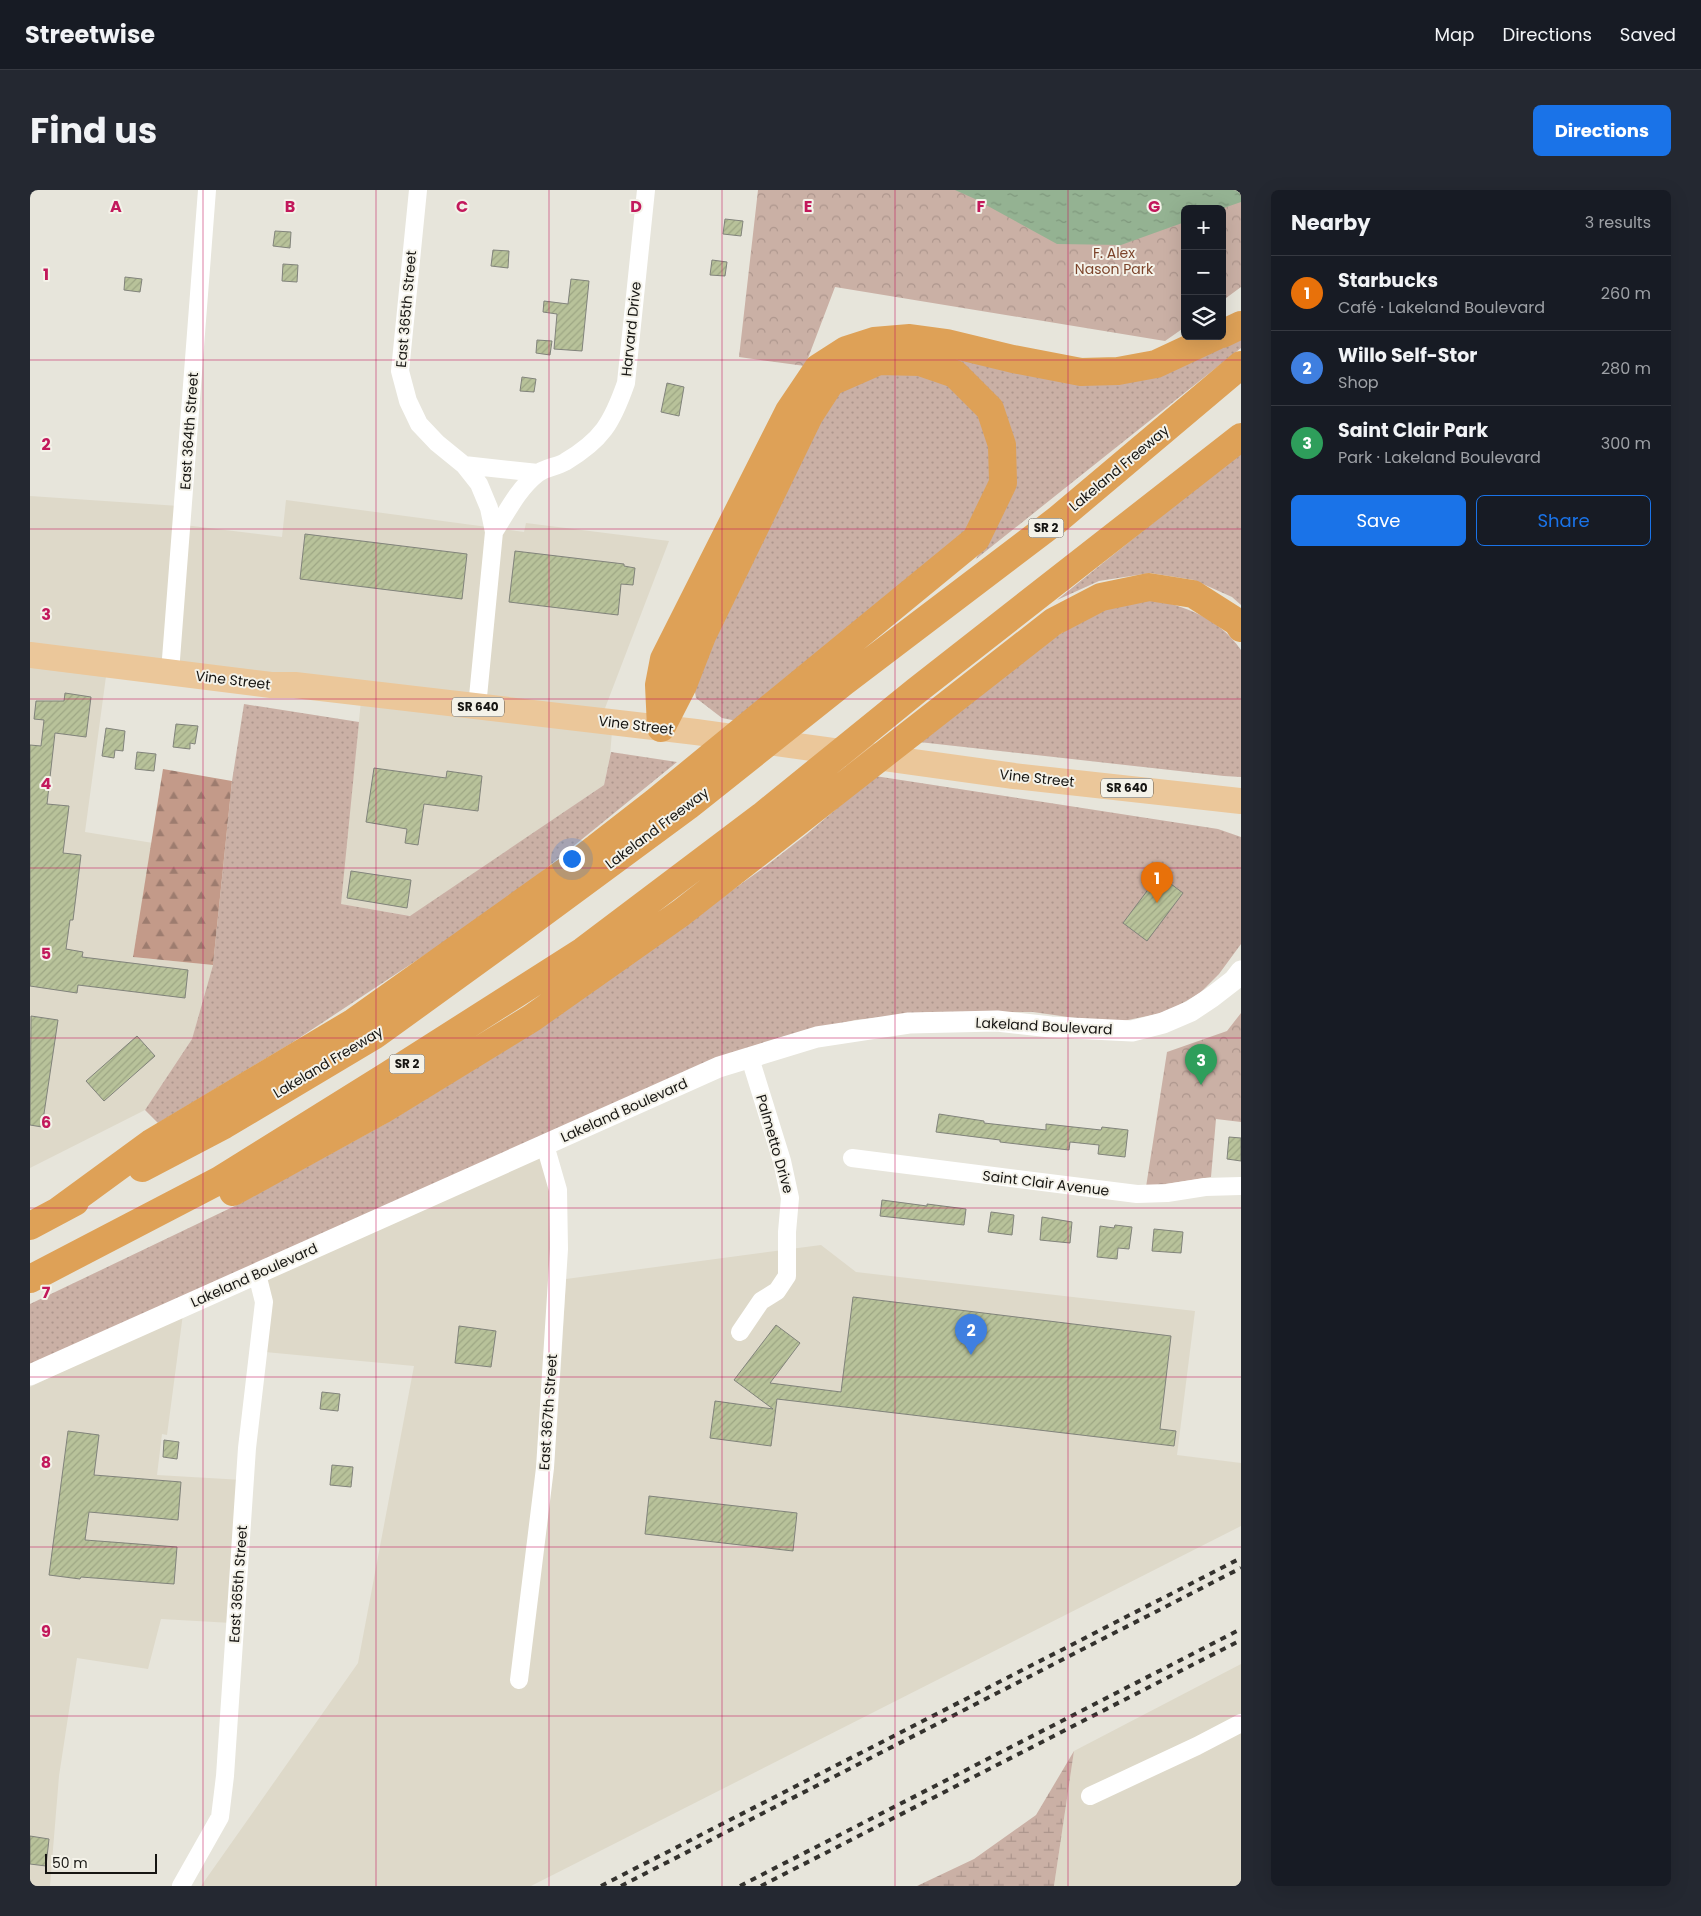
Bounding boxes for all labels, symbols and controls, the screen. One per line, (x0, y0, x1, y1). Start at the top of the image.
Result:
text: Streetwise (25, 18, 155, 51)
text: Map (1435, 22, 1474, 47)
text: Directions (1502, 22, 1592, 47)
text: Saved (1620, 22, 1676, 47)
button: Directions (1533, 105, 1671, 156)
text: Find us (30, 106, 157, 155)
text: A (110, 195, 122, 218)
text: B (285, 195, 295, 218)
text: C (456, 195, 468, 218)
text: D (630, 195, 642, 218)
text: E (804, 195, 812, 218)
text: F (977, 195, 986, 218)
text: G (1148, 195, 1160, 218)
map controls (1181, 205, 1226, 340)
button: + (1181, 205, 1226, 250)
text: Nearby (1291, 208, 1371, 237)
text: 3 results (1585, 211, 1651, 234)
park label: F. Alex Nason Park (1075, 243, 1154, 279)
street label: East 365th Street (391, 250, 421, 368)
button: − (1181, 250, 1226, 295)
text: 1 (43, 263, 49, 286)
text: Starbucks (1338, 267, 1438, 294)
street label: Harvard Drive (616, 280, 646, 377)
text: 1 (1304, 282, 1310, 305)
text: 260 m (1601, 282, 1651, 305)
button: layers (1181, 295, 1226, 340)
text: Café · Lakeland Boulevard (1338, 296, 1545, 319)
text: Willo Self-Stor (1338, 342, 1477, 369)
text: 2 (1302, 357, 1312, 380)
text: 280 m (1601, 357, 1651, 380)
text: Shop (1338, 371, 1379, 394)
street label: East 364th Street (175, 372, 203, 490)
text: Saint Clair Park (1338, 417, 1488, 444)
street label: Lakeland Freeway (1065, 420, 1173, 516)
text: 3 (1302, 432, 1312, 455)
text: 300 m (1601, 432, 1651, 455)
text: 2 (41, 433, 51, 456)
text: Park · Lakeland Boulevard (1338, 446, 1541, 469)
button: Save (1291, 495, 1466, 546)
button: Share (1476, 495, 1651, 546)
road number: SR 2 (1028, 518, 1064, 538)
text: 3 (41, 603, 51, 626)
street label: Vine Street (194, 665, 272, 695)
road number: SR 640 (452, 698, 504, 716)
street label: Vine Street (597, 710, 675, 740)
street label: Vine Street (999, 764, 1075, 792)
text: 4 (41, 772, 52, 795)
road number: SR 640 (1101, 778, 1153, 798)
street label: Lakeland Freeway (601, 782, 713, 874)
your location (559, 846, 585, 872)
pin: 1 (1141, 862, 1173, 903)
text: 5 (41, 942, 51, 965)
street label: Lakeland Boulevard (975, 1012, 1113, 1040)
street label: Lakeland Freeway (269, 1021, 387, 1103)
pin: 3 (1185, 1044, 1217, 1085)
road number: SR 2 (390, 1054, 424, 1074)
street label: Lakeland Boulevard (557, 1073, 691, 1147)
street label: Palmetto Drive (751, 1092, 799, 1196)
text: 6 (41, 1111, 51, 1134)
street label: Saint Clair Avenue (981, 1165, 1111, 1201)
street label: Lakeland Boulevard (187, 1238, 321, 1312)
text: 7 (42, 1281, 51, 1304)
pin: 2 (955, 1314, 987, 1355)
street label: East 367th Street (534, 1353, 562, 1471)
text: 8 (41, 1451, 51, 1474)
street label: East 365th Street (224, 1525, 252, 1643)
text: 9 (41, 1620, 51, 1643)
scale bar (45, 1851, 158, 1874)
text: 50 m (52, 1853, 88, 1873)

